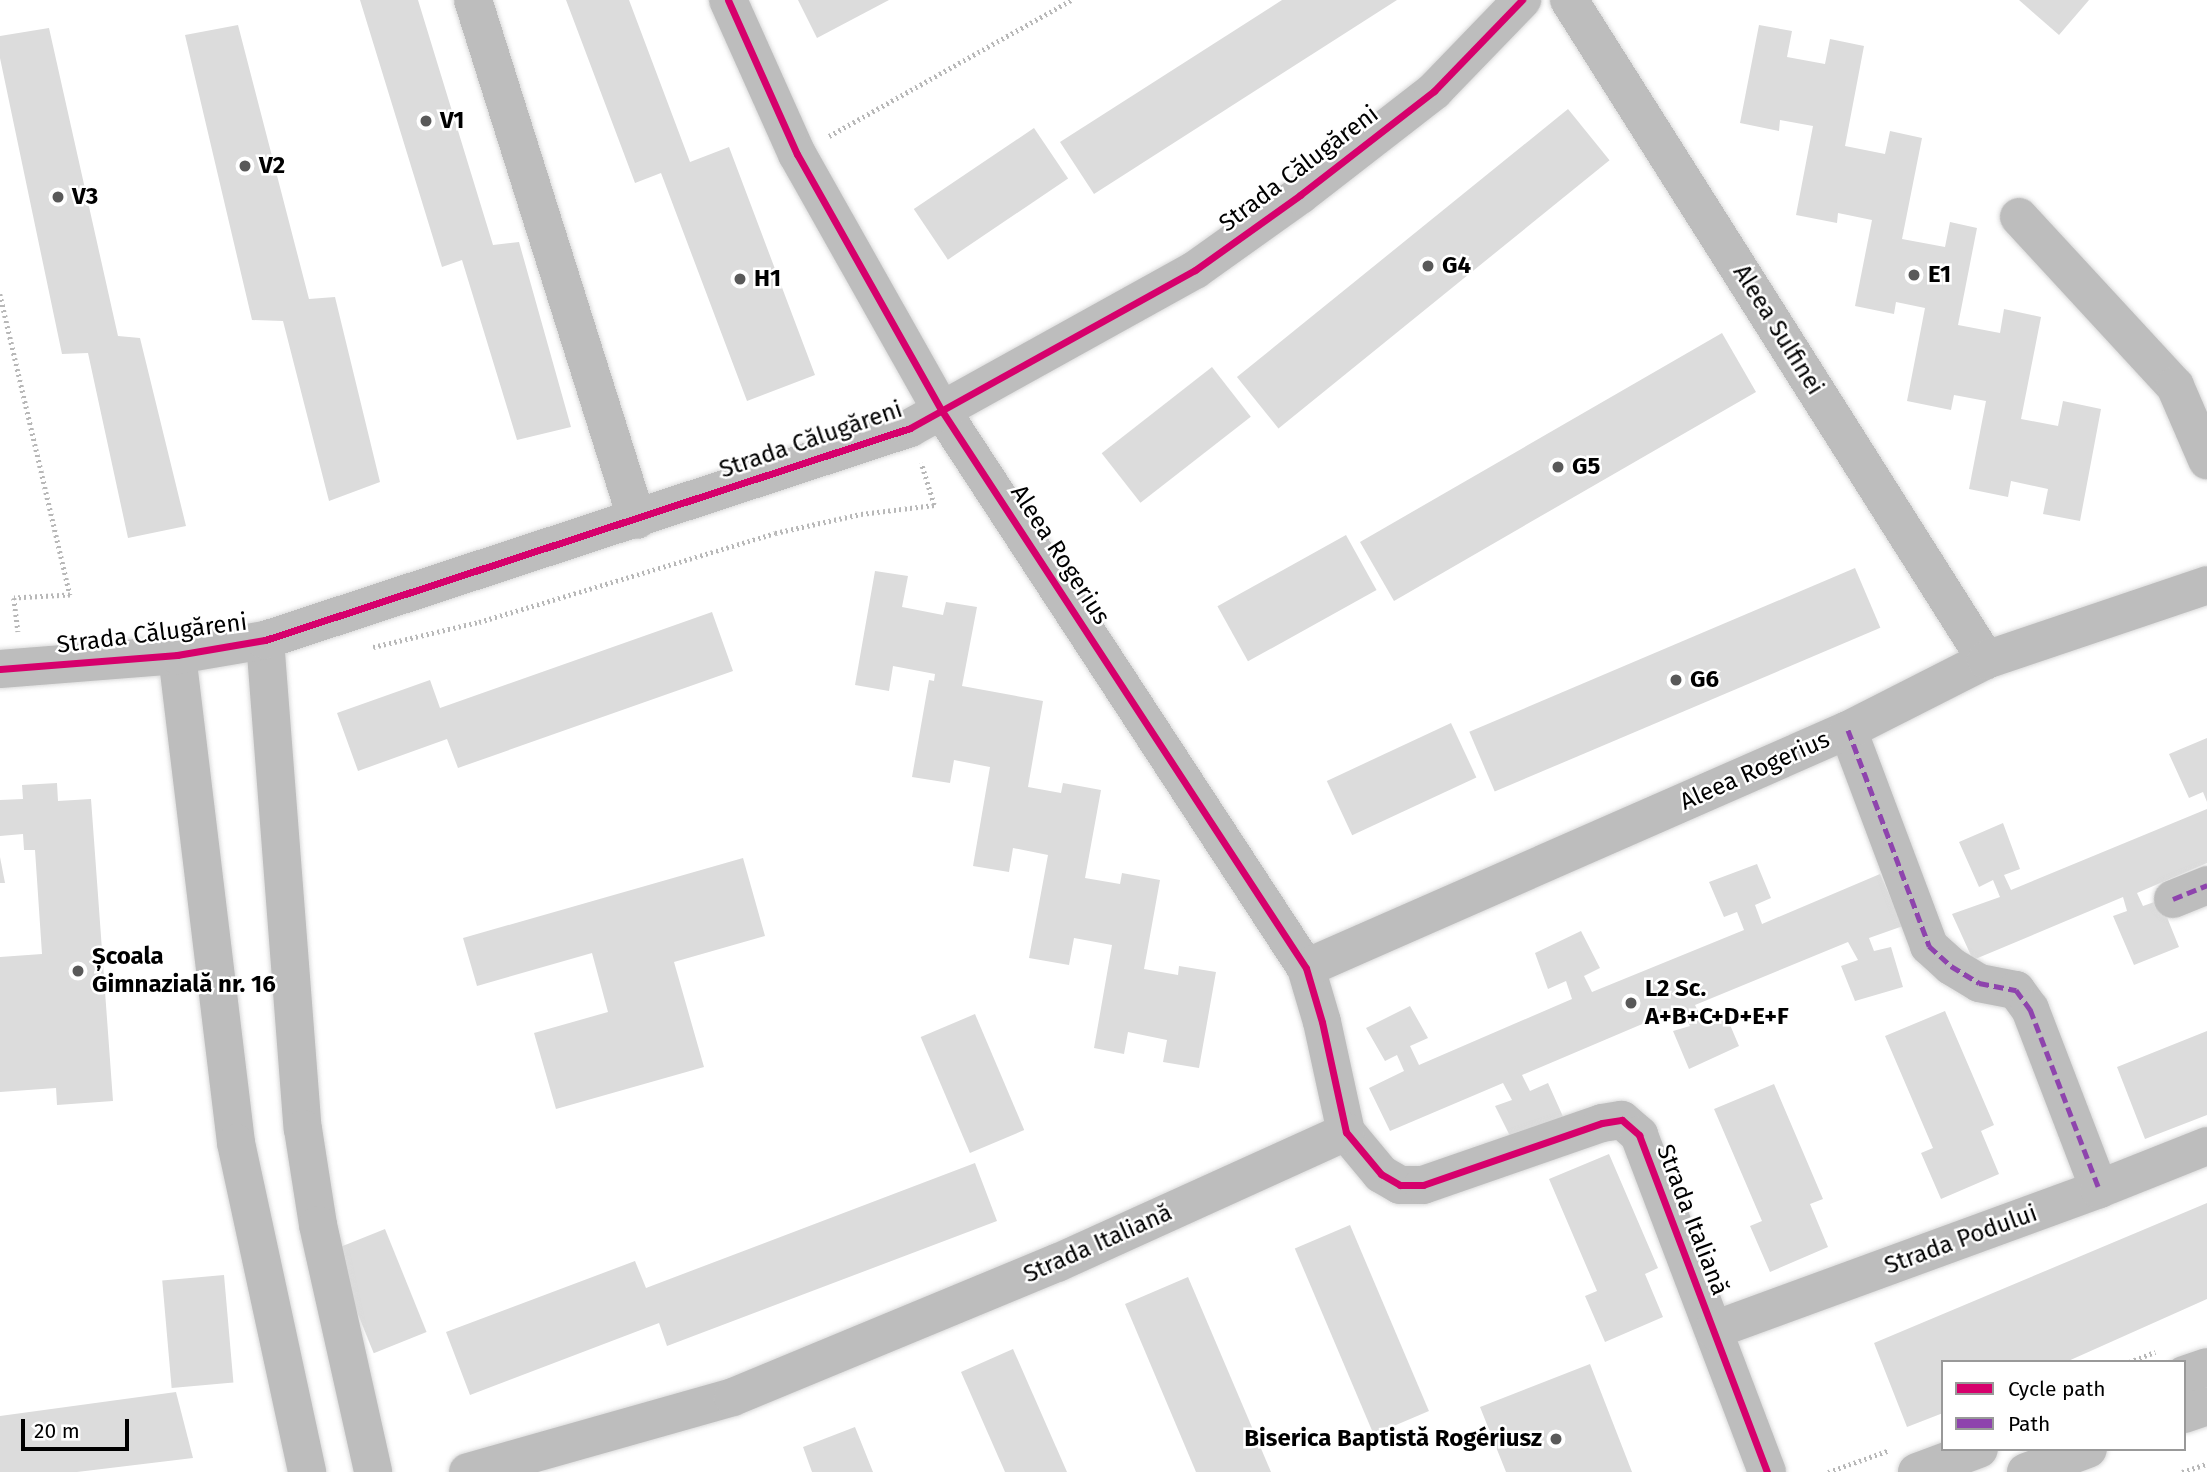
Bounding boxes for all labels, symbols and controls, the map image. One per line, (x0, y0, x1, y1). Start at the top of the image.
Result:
street label: Strada Călugăreni (1214, 100, 1384, 238)
place label: V1 (440, 107, 464, 135)
marker: V1 (418, 113, 434, 129)
place label: V2 (259, 152, 285, 180)
marker: V2 (237, 158, 253, 174)
place label: V3 (72, 183, 98, 211)
marker: V3 (50, 189, 66, 205)
place label: G4 (1442, 252, 1471, 280)
marker: G4 (1420, 258, 1436, 274)
street label: Aleea Sulfinei (1727, 260, 1829, 400)
place label: E1 (1928, 261, 1951, 289)
place label: H1 (754, 265, 781, 293)
marker: E1 (1906, 267, 1922, 283)
marker: H1 (732, 271, 748, 287)
street label: Strada Călugăreni (716, 395, 906, 485)
place label: G5 (1572, 453, 1600, 481)
marker: G5 (1550, 459, 1566, 475)
street label: Aleea Rogerius (1004, 480, 1116, 630)
street label: Strada Călugăreni (55, 608, 249, 660)
place label: G6 (1690, 666, 1719, 694)
marker: G6 (1668, 672, 1684, 688)
street label: Aleea Rogerius (1676, 725, 1834, 817)
place label: Școala Gimnazială nr. 16 (92, 943, 276, 999)
marker: Școala Gimnazială nr. 16 (70, 963, 86, 979)
place label: L2 Sc. A+B+C+D+E+F (1645, 975, 1789, 1031)
marker: L2 Sc. A+B+C+D+E+F (1623, 995, 1639, 1011)
street label: Strada Italiană (1650, 1140, 1734, 1300)
street label: Strada Italiană (1019, 1198, 1177, 1290)
street label: Strada Podului (1881, 1199, 2041, 1281)
legend (1941, 1360, 2186, 1451)
text: Cycle path (2008, 1376, 2106, 1402)
scale bar (24, 1406, 133, 1450)
text: Path (2008, 1411, 2050, 1437)
text: 20 m (34, 1418, 80, 1444)
place label: Biserica Baptistă Rogériusz (1244, 1425, 1542, 1453)
marker: Biserica Baptistă Rogériusz (1548, 1431, 1564, 1447)

